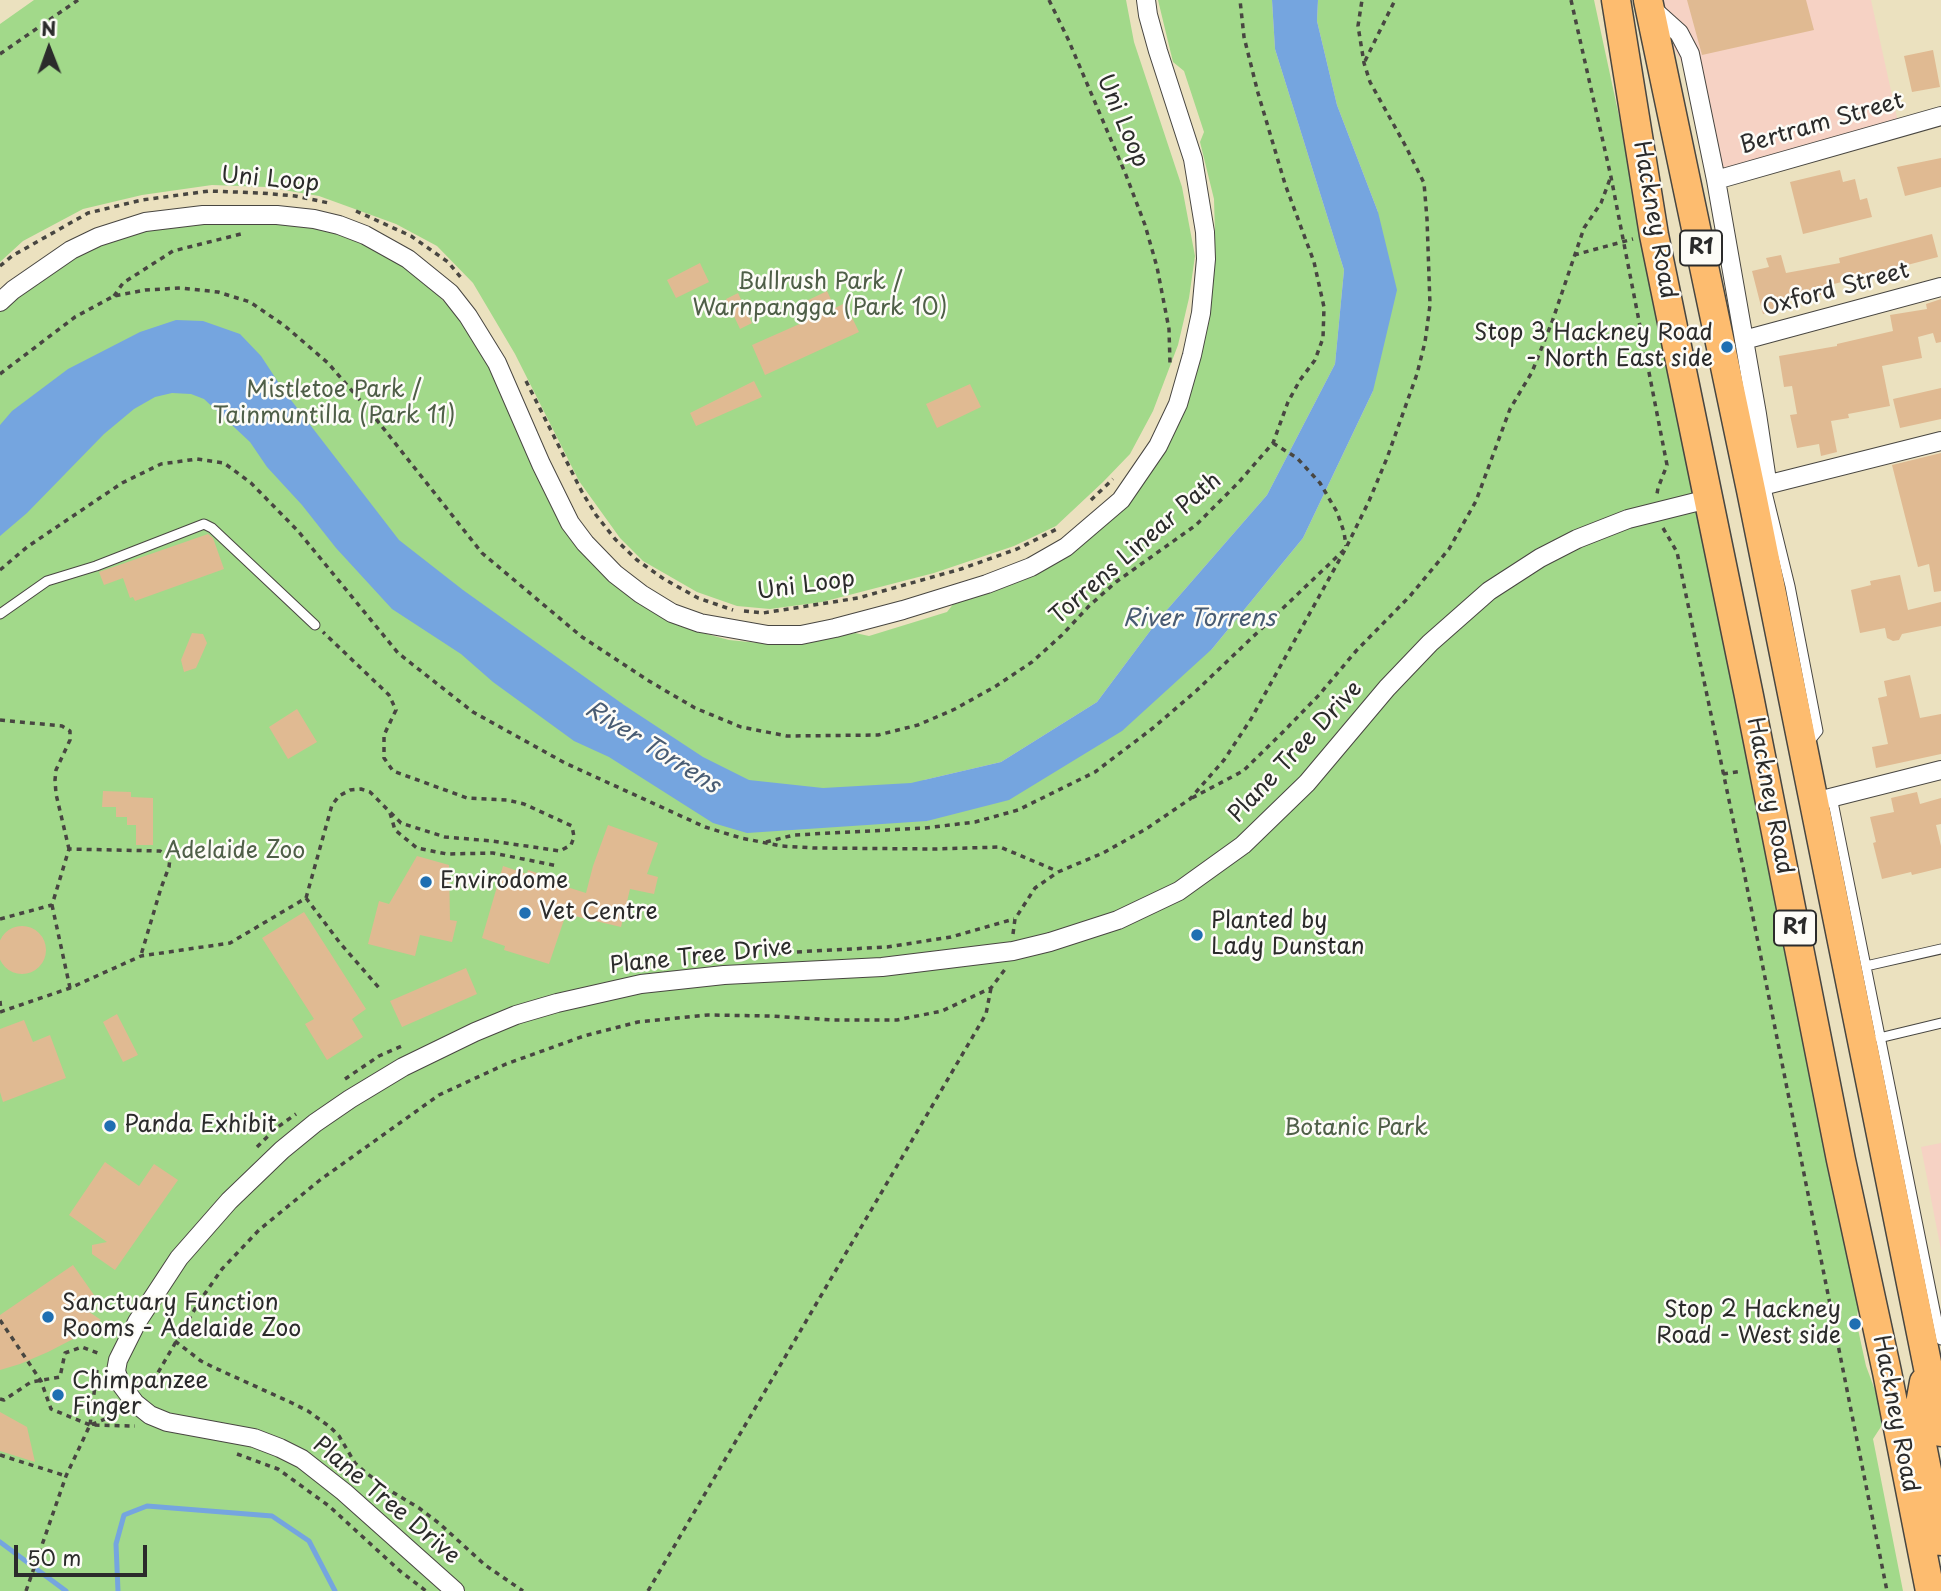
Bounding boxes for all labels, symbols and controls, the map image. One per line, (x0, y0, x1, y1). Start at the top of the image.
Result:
north arrow (14, 14, 84, 84)
text: N (41, 14, 56, 42)
street label: Uni Loop (1090, 70, 1154, 172)
street label: Bertram Street (1737, 87, 1907, 161)
street label: Hackney Road (1627, 139, 1681, 301)
street label: Uni Loop (220, 162, 320, 198)
road number: R1 (1680, 230, 1722, 266)
street label: Oxford Street (1760, 257, 1912, 323)
park label: Bullrush Park / Warnpangga (Park 10) (692, 269, 948, 323)
place label: Stop 3 Hackney Road - North East side (1474, 320, 1713, 374)
marker: Stop 3 Hackney Road - North East side (1719, 339, 1735, 355)
park label: Mistletoe Park / Tainmuntilla (Park 11) (213, 377, 455, 431)
street label: Torrens Linear Path (1045, 467, 1227, 631)
street label: Uni Loop (755, 565, 857, 607)
water label: River Torrens (1123, 605, 1275, 633)
street label: Plane Tree Drive (1223, 675, 1369, 829)
water label: River Torrens (580, 695, 724, 801)
street label: Hackney Road (1740, 715, 1798, 877)
park label: Adelaide Zoo (165, 838, 305, 866)
place label: Envirodome (440, 868, 568, 896)
marker: Envirodome (418, 874, 434, 890)
place label: Vet Centre (539, 899, 658, 927)
marker: Vet Centre (517, 905, 533, 921)
place label: Planted by Lady Dunstan (1211, 908, 1365, 962)
road number: R1 (1774, 911, 1816, 946)
marker: Planted by Lady Dunstan (1189, 927, 1205, 943)
street label: Plane Tree Drive (608, 934, 794, 980)
place label: Panda Exhibit (124, 1112, 277, 1140)
park label: Botanic Park (1284, 1115, 1428, 1143)
marker: Panda Exhibit (102, 1118, 118, 1134)
place label: Sanctuary Function Rooms - Adelaide Zoo (62, 1290, 301, 1344)
place label: Stop 2 Hackney Road - West side (1656, 1297, 1841, 1351)
marker: Sanctuary Function Rooms - Adelaide Zoo (40, 1309, 56, 1325)
marker: Stop 2 Hackney Road - West side (1847, 1316, 1863, 1332)
street label: Hackney Road (1866, 1333, 1924, 1495)
place label: Chimpanzee Finger (72, 1368, 208, 1422)
marker: Chimpanzee Finger (50, 1387, 66, 1403)
street label: Plane Tree Drive (307, 1431, 465, 1571)
scale bar (18, 1532, 150, 1576)
text: 50 m (27, 1541, 81, 1573)

